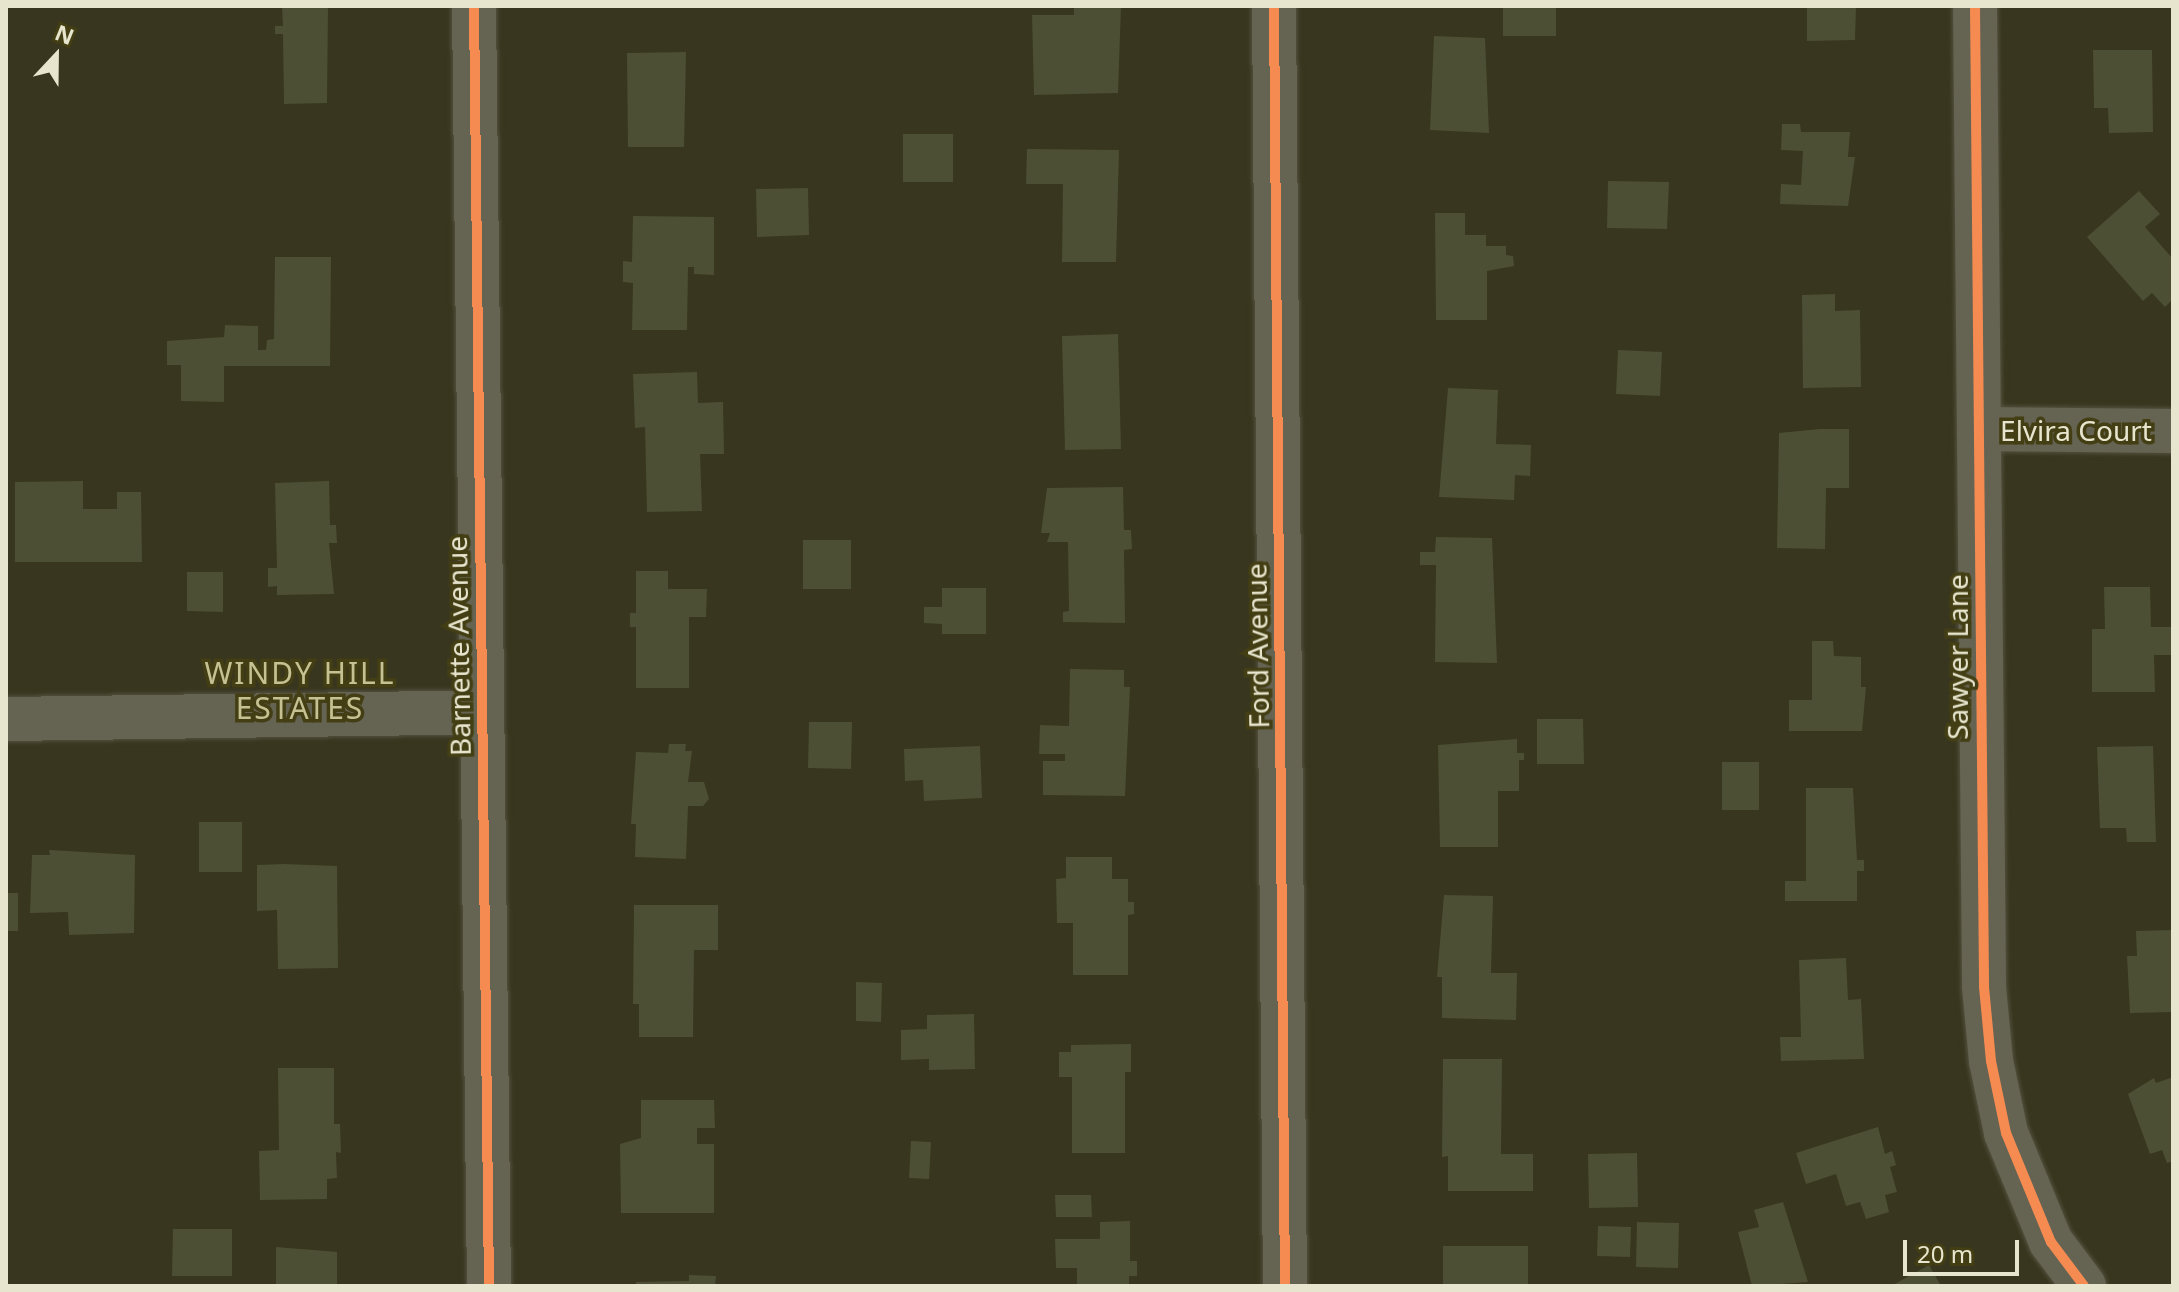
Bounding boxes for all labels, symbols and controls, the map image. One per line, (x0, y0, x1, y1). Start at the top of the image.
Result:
north arrow (16, 16, 96, 96)
text: N (51, 16, 79, 51)
street label: Elvira Court (2000, 413, 2152, 447)
street label: Barnette Avenue (439, 536, 477, 756)
street label: Ford Avenue (1239, 563, 1275, 729)
street label: Sawyer Lane (1940, 574, 1974, 740)
district label: WINDY HILL ESTATES (204, 655, 396, 726)
scale bar (1907, 1224, 2023, 1274)
text: 20 m (1917, 1237, 1973, 1270)

